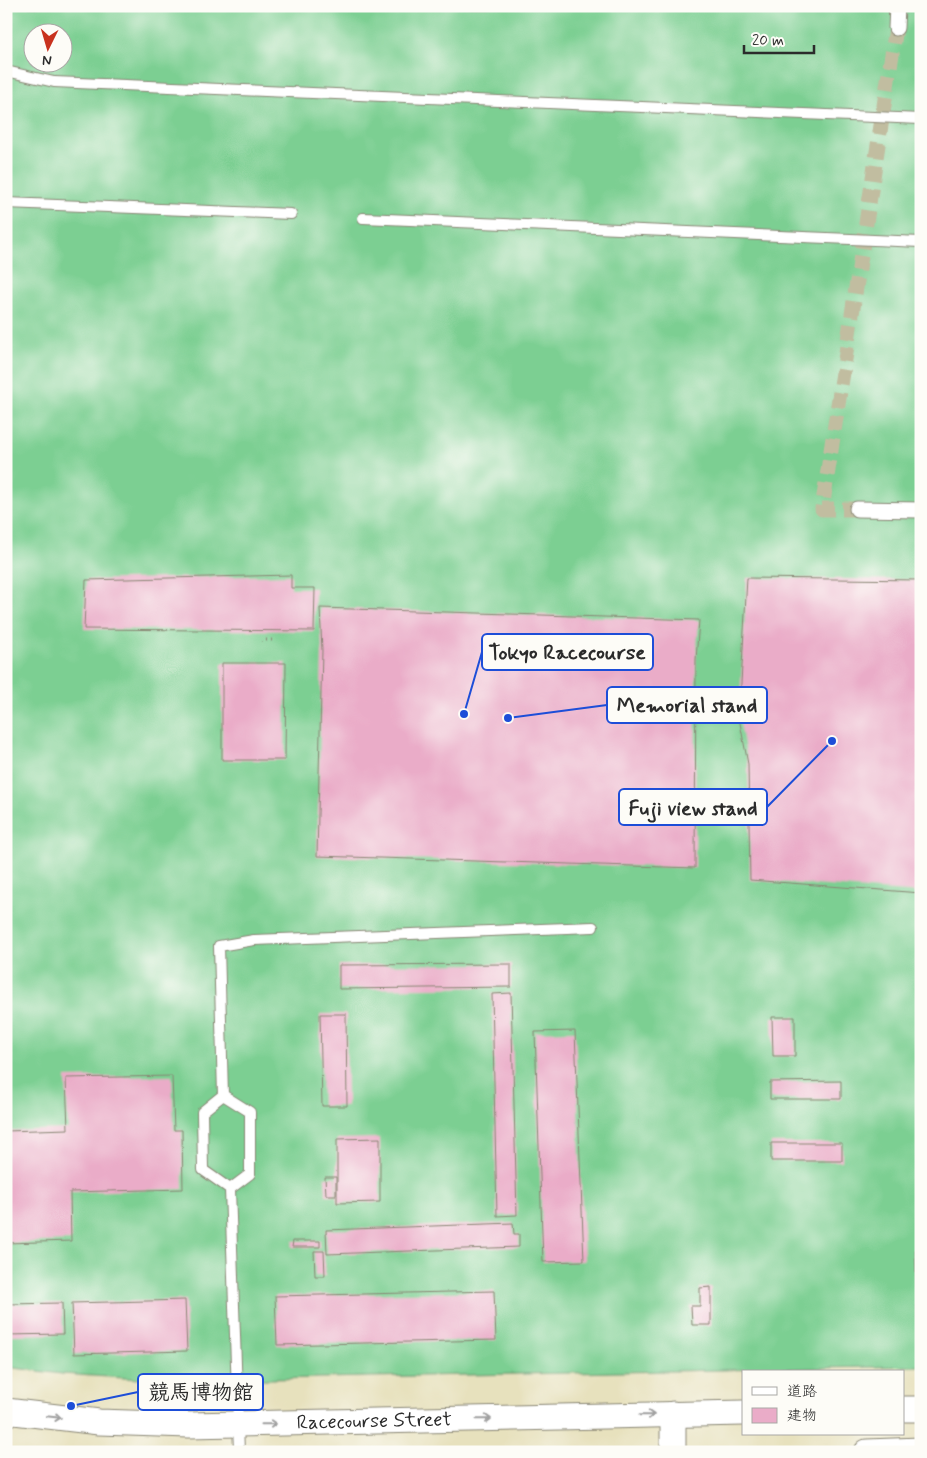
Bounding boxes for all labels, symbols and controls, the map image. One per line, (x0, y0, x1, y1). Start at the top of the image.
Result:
north arrow (22, 22, 72, 72)
scale bar (744, 22, 814, 54)
text: 20 m (752, 31, 784, 51)
text: N (42, 51, 52, 69)
callout: Tokyo Racecourse (482, 634, 653, 670)
text: Tokyo Racecourse (488, 639, 646, 667)
callout: Memorial stand (607, 687, 767, 723)
text: Memorial stand (617, 692, 757, 720)
callout: Fuji view stand (619, 789, 767, 825)
text: Fuji view stand (628, 795, 758, 823)
legend (742, 1370, 904, 1436)
callout: 競馬博物館 (138, 1374, 263, 1410)
text: 競馬博物館 (149, 1379, 254, 1407)
text: 道路 (787, 1382, 817, 1402)
street label: Racecourse Street (296, 1406, 452, 1436)
text: 建物 (787, 1406, 817, 1426)
one-way arrow (638, 1410, 654, 1420)
one-way arrow (46, 1413, 62, 1422)
one-way arrow (476, 1414, 492, 1424)
one-way arrow (260, 1419, 277, 1429)

